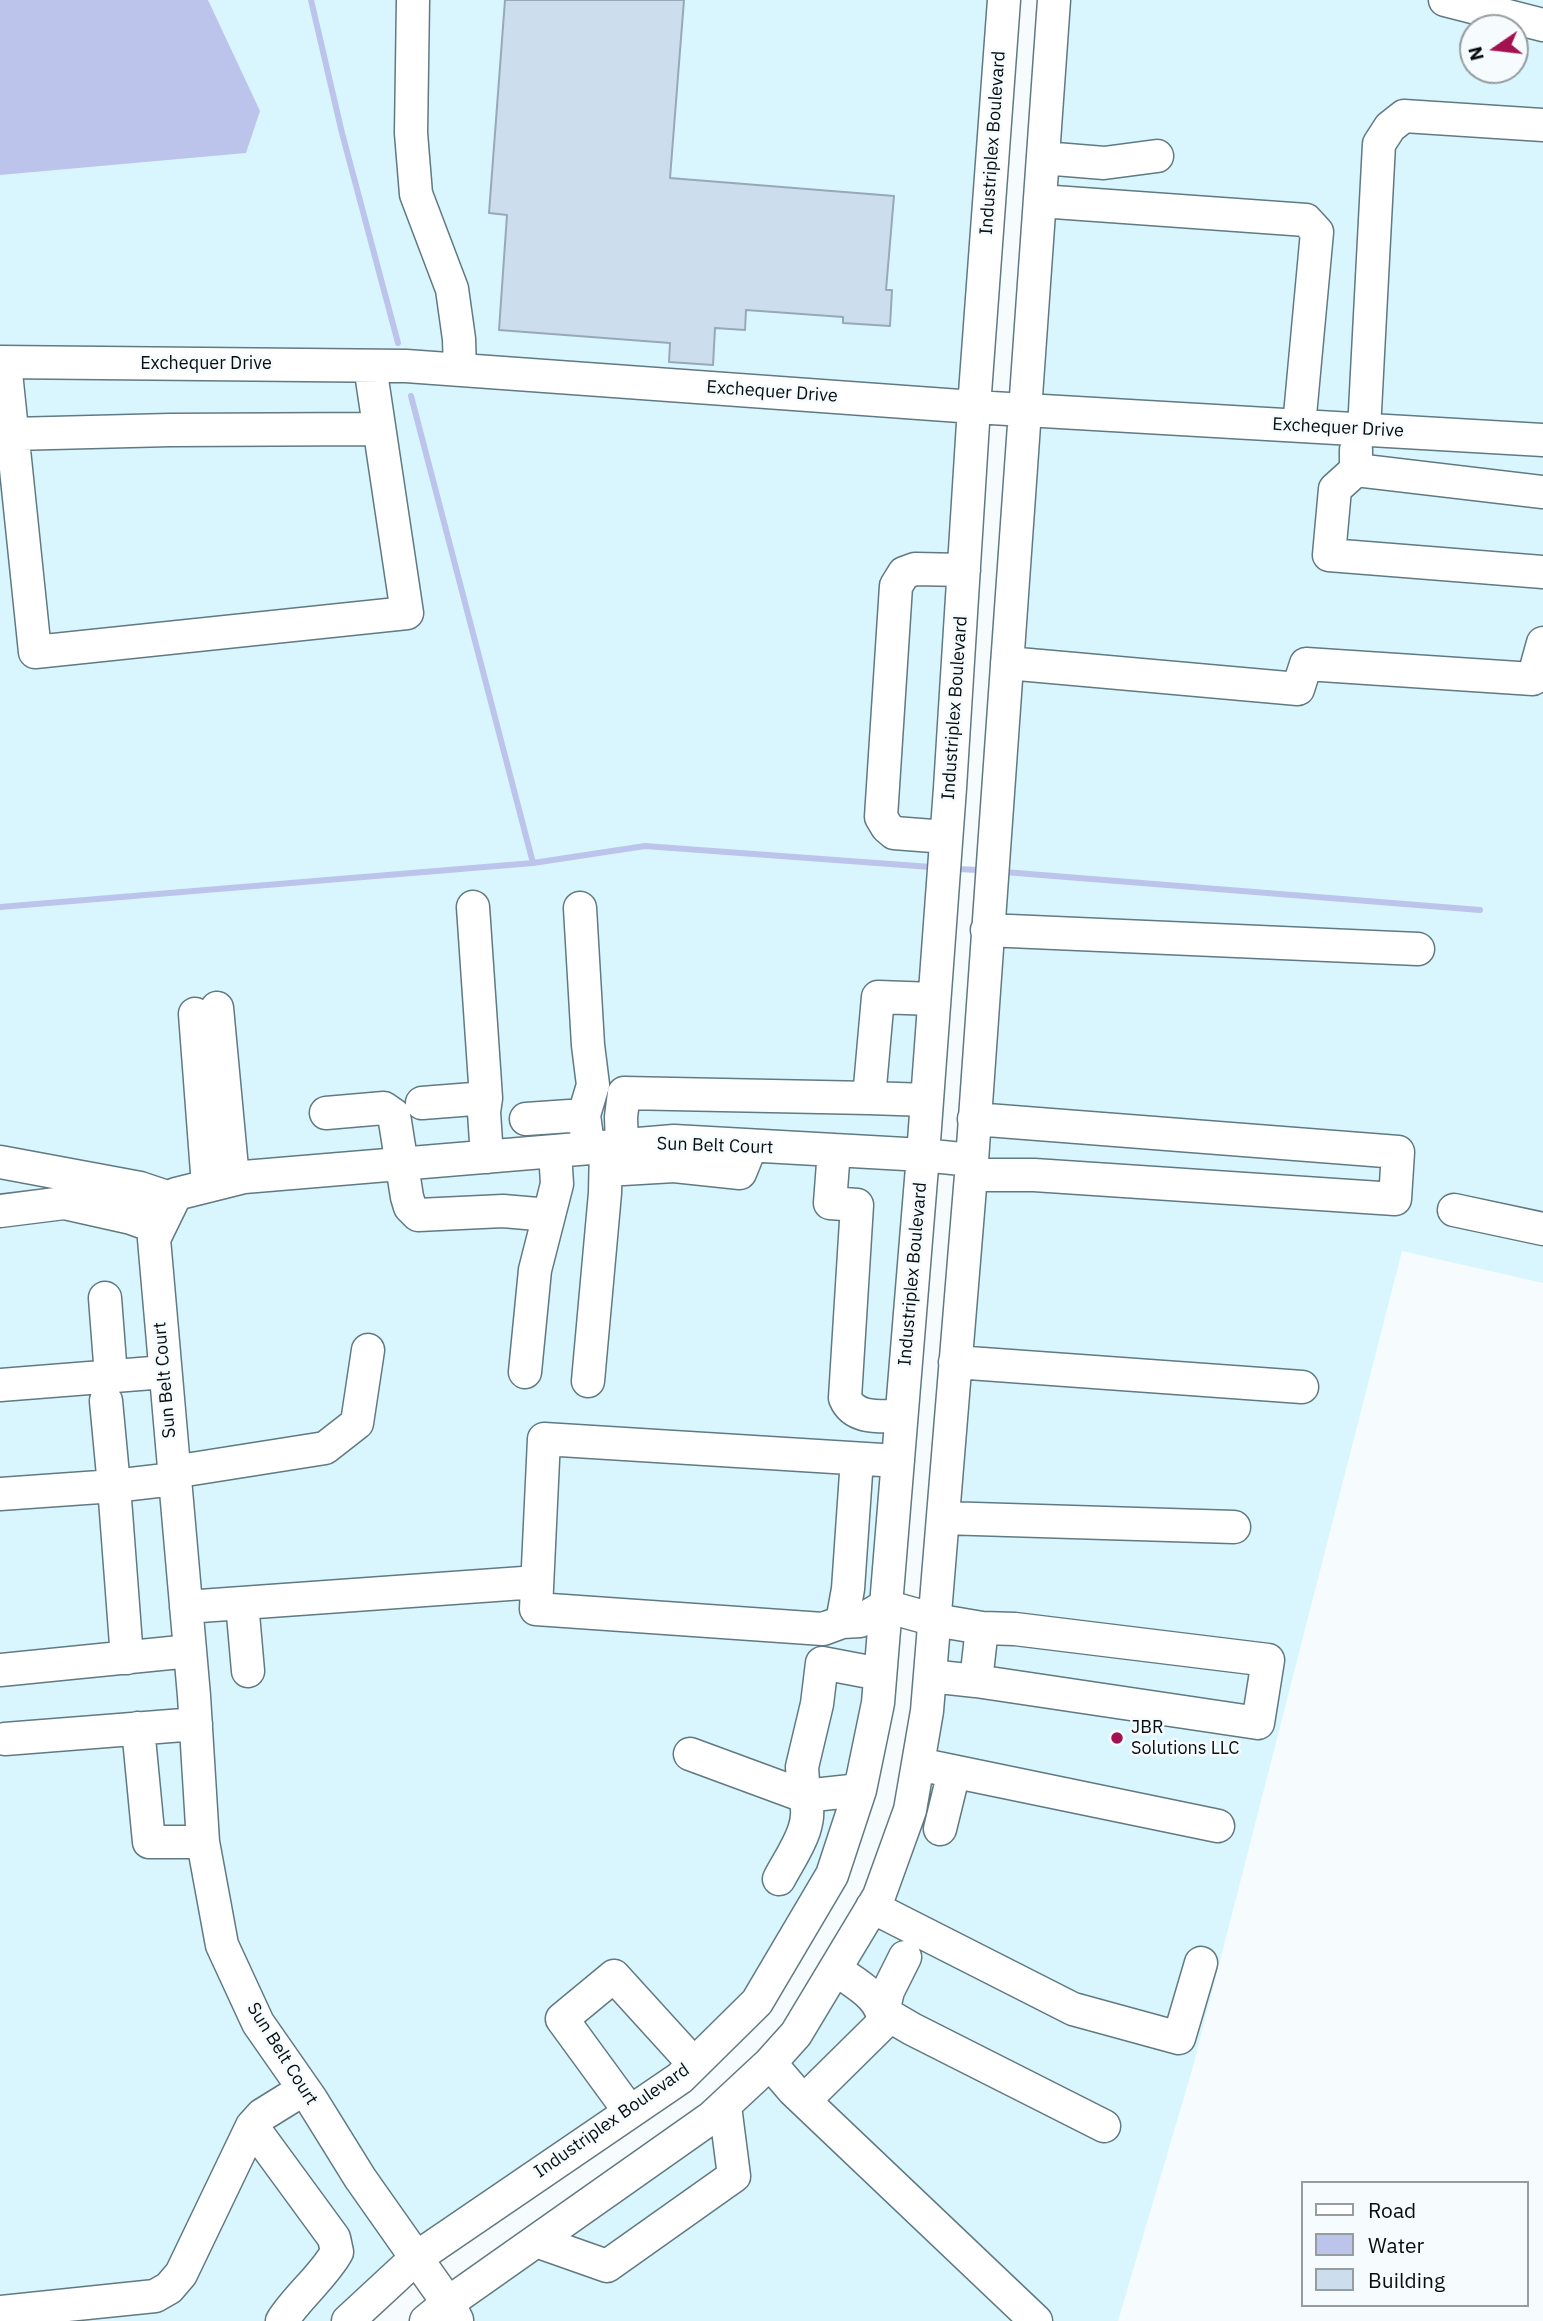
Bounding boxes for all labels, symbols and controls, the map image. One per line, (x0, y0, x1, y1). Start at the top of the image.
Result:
north arrow (1459, 14, 1529, 84)
text: N (1462, 44, 1489, 63)
street label: Industriplex Boulevard (976, 50, 1010, 236)
street label: Exchequer Drive (140, 353, 272, 375)
street label: Exchequer Drive (706, 377, 838, 407)
street label: Exchequer Drive (1272, 414, 1404, 442)
street label: Industriplex Boulevard (938, 615, 972, 801)
street label: Sun Belt Court (656, 1133, 774, 1159)
street label: Industriplex Boulevard (894, 1181, 932, 1367)
street label: Sun Belt Court (149, 1321, 181, 1439)
place label: JBR Solutions LLC (1131, 1717, 1239, 1760)
marker: JBR Solutions LLC (1109, 1730, 1125, 1746)
street label: Sun Belt Court (242, 1999, 322, 2109)
street label: Industriplex Boulevard (530, 2059, 694, 2183)
legend (1302, 2181, 1529, 2307)
text: Road (1368, 2196, 1416, 2224)
text: Water (1368, 2231, 1424, 2259)
text: Building (1368, 2266, 1445, 2294)

